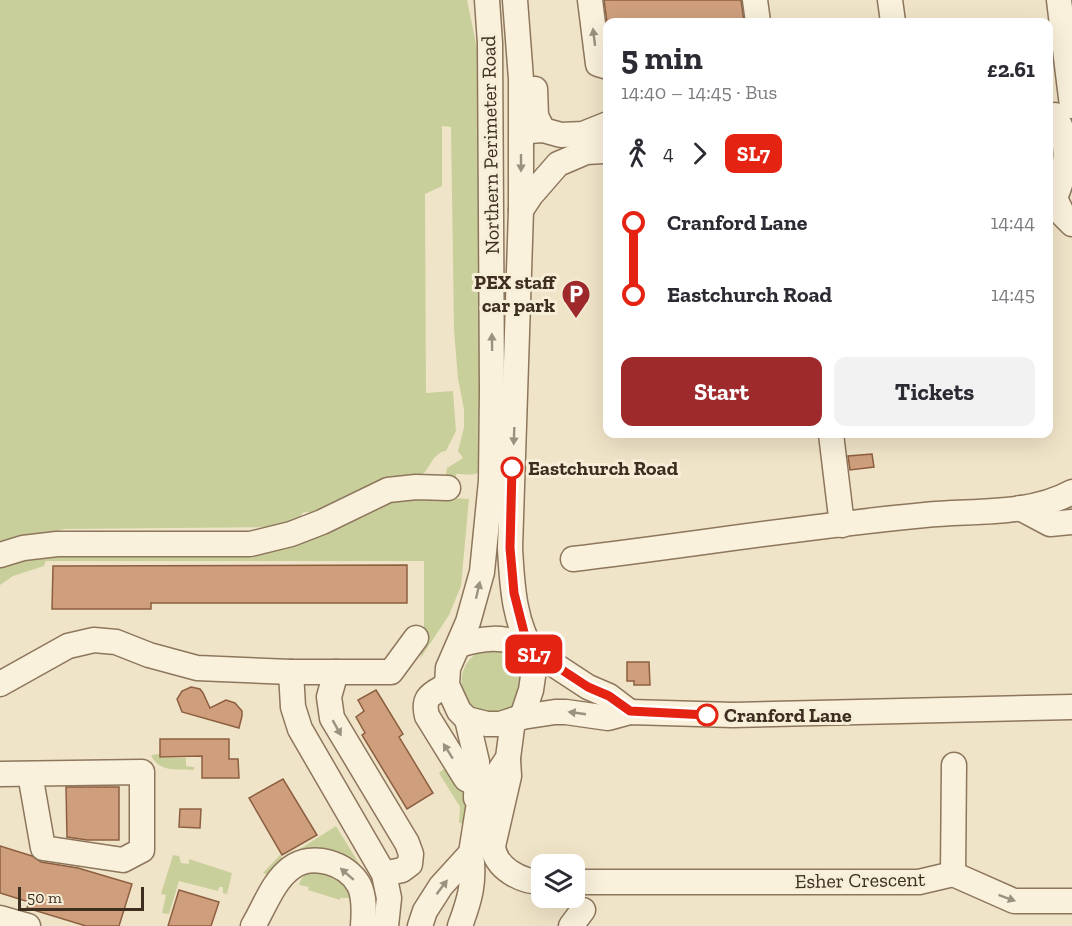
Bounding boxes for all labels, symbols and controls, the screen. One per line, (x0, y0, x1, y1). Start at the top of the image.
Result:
one-way arrow (590, 27, 599, 46)
street label: Northern Perimeter Road (476, 35, 504, 255)
text: 5 min (621, 38, 703, 77)
text: £2.61 (987, 56, 1035, 83)
text: 14:40 – 14:45 · Bus (621, 80, 777, 104)
icon: walk (621, 137, 654, 170)
icon: forward (683, 137, 716, 170)
text: 4 (663, 141, 674, 165)
text: SL7 (737, 141, 770, 166)
one-way arrow (516, 154, 526, 173)
text: Cranford Lane (667, 209, 807, 236)
text: 14:44 (990, 210, 1035, 234)
place label: PEX staff car park (474, 270, 557, 317)
parking icon: PEX staff car park (560, 278, 592, 320)
text: Eastchurch Road (667, 281, 832, 308)
text: 14:45 (991, 282, 1035, 306)
one-way arrow (487, 333, 497, 352)
button: Start (621, 357, 822, 426)
button: Tickets (834, 357, 1035, 426)
one-way arrow (509, 427, 518, 446)
place label: Eastchurch Road (528, 456, 679, 480)
marker: Eastchurch Road (501, 457, 523, 479)
one-way arrow (474, 580, 483, 599)
line badge: SL7 (500, 634, 568, 674)
text: SL7 (517, 642, 551, 667)
place label: Cranford Lane (724, 703, 852, 727)
marker: Cranford Lane (696, 704, 718, 726)
one-way arrow (567, 709, 586, 718)
one-way arrow (332, 720, 342, 737)
one-way arrow (443, 743, 454, 759)
map controls (531, 854, 585, 908)
button: layers (531, 854, 585, 908)
one-way arrow (339, 867, 355, 880)
street label: Esher Crescent (794, 867, 926, 893)
one-way arrow (435, 879, 448, 895)
scale bar (18, 884, 144, 912)
text: 50 m (27, 888, 62, 907)
one-way arrow (998, 893, 1016, 903)

